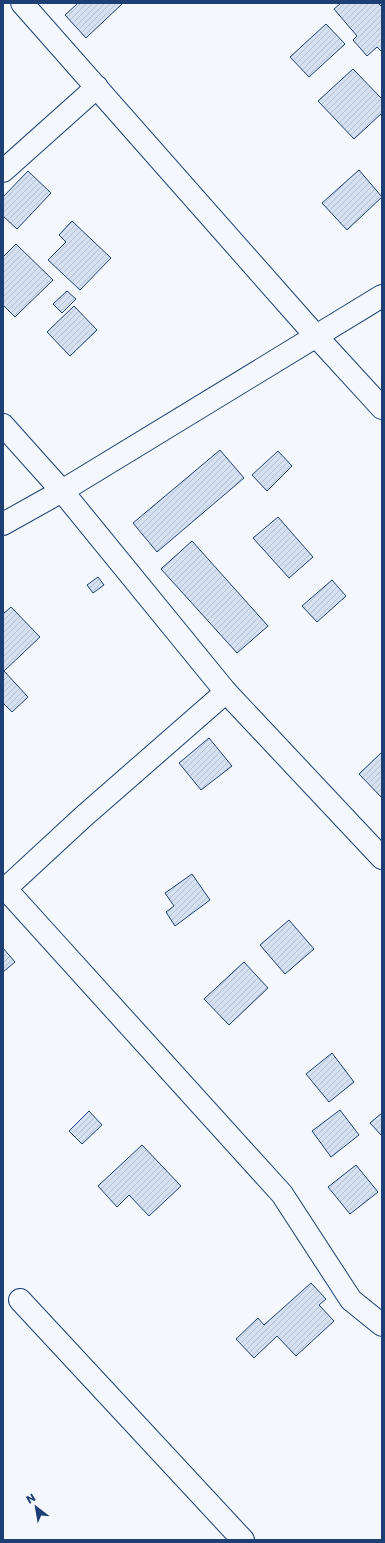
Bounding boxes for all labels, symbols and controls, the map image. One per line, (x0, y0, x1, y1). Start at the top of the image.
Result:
north arrow (16, 1487, 56, 1527)
text: N (23, 1489, 39, 1507)

